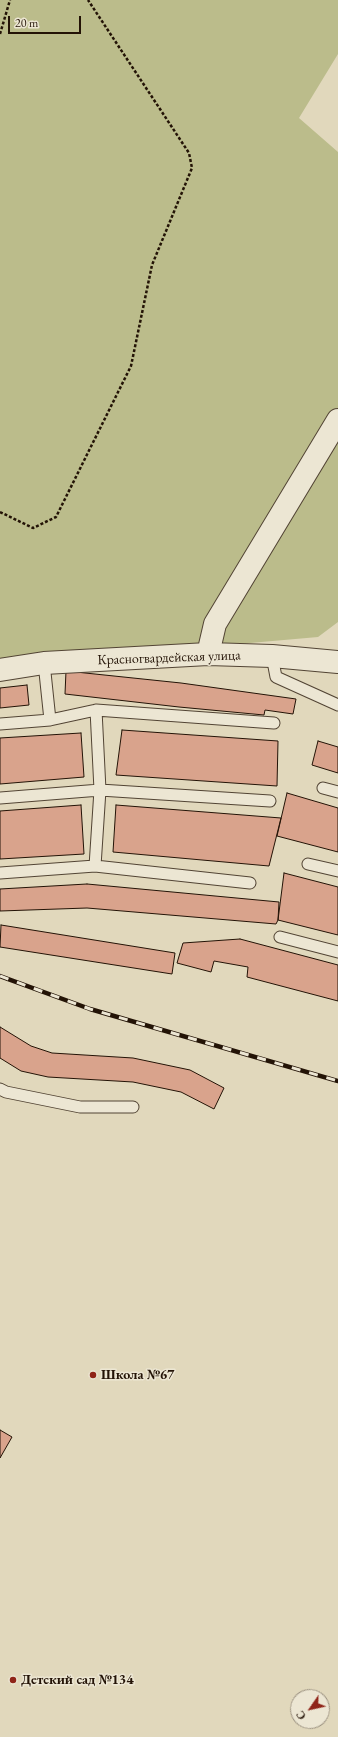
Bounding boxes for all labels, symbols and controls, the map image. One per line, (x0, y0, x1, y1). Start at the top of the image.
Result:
scale bar (10, 8, 83, 34)
text: 20 m (15, 15, 38, 31)
street label: Красногвардейская улица (97, 647, 241, 669)
place label: Школа №67 (101, 1367, 174, 1383)
marker: Школа №67 (88, 1370, 98, 1380)
place label: Детский сад №134 (21, 1672, 134, 1688)
marker: Детский сад №134 (8, 1675, 18, 1685)
north arrow (290, 1689, 330, 1729)
text: С (293, 1708, 309, 1722)

